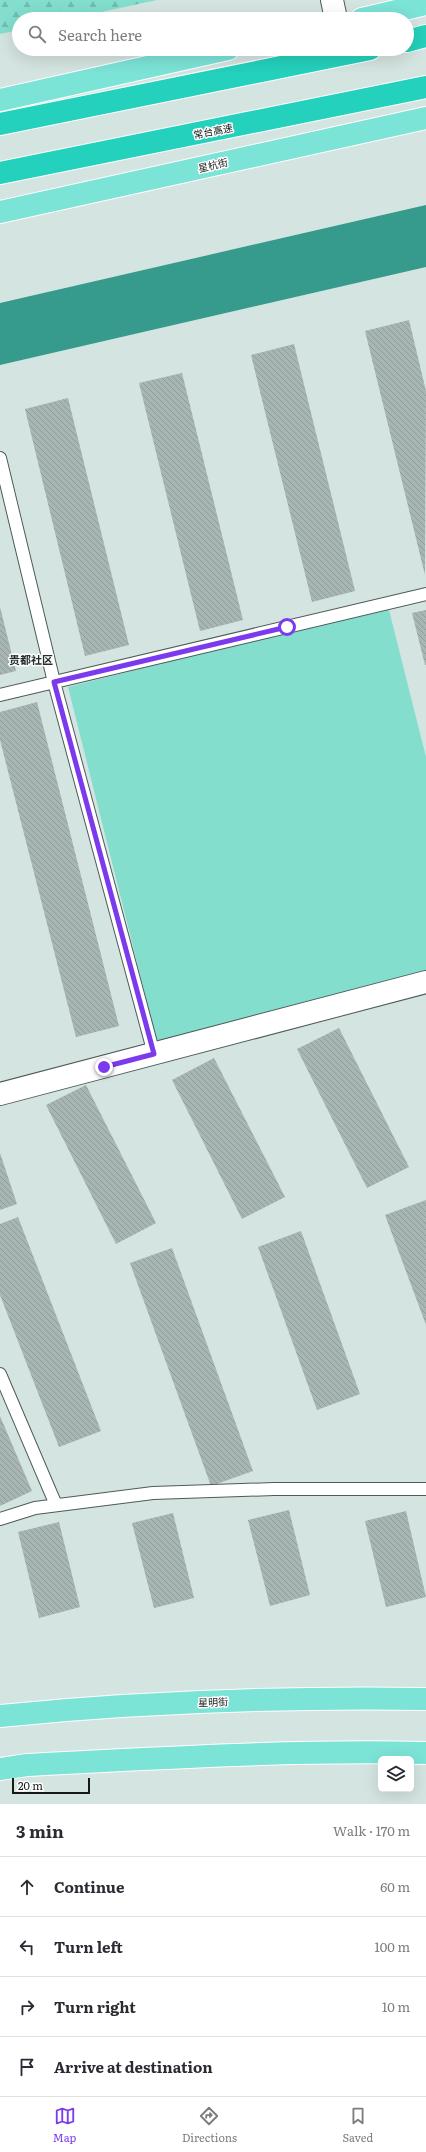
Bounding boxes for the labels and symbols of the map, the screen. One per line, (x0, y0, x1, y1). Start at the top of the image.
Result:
street label: 常台高速 (192, 119, 234, 142)
street label: 星杭街 (197, 154, 229, 175)
route start (278, 618, 296, 636)
district label: 贵都社区 (9, 651, 53, 667)
route end (95, 1058, 113, 1076)
street label: 星明街 (198, 1693, 228, 1710)
scale bar (12, 1776, 90, 1795)

